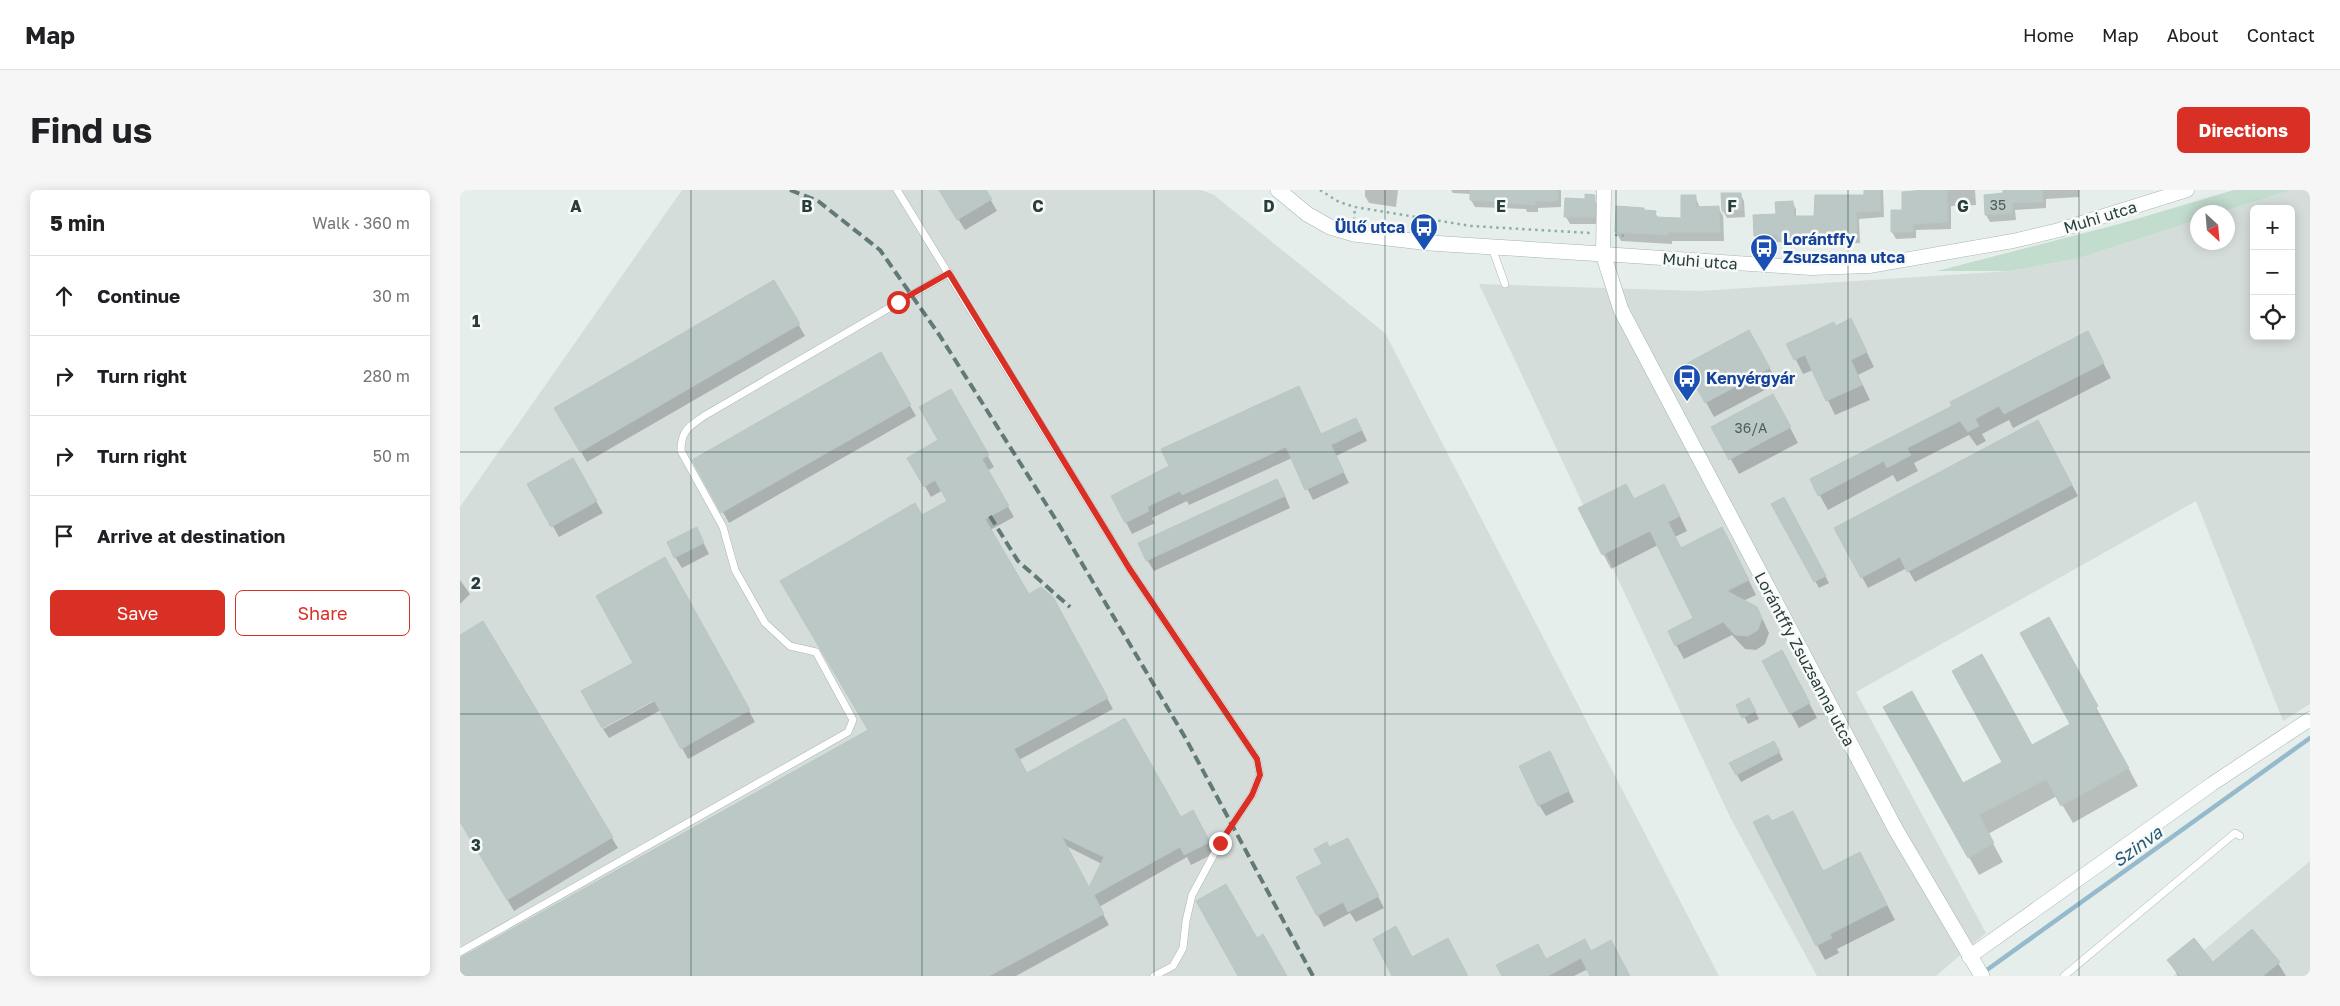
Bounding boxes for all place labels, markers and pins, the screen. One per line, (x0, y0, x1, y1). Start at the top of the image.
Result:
bus stop icon: Üllő utca (1409, 212, 1439, 251)
place label: Üllő utca (1335, 217, 1405, 237)
place label: Lorántffy Zsuzsanna utca (1783, 229, 1905, 267)
bus stop icon: Lorántffy Zsuzsanna utca (1749, 233, 1779, 272)
bus stop icon: Kenyérgyár (1672, 363, 1702, 402)
place label: Kenyérgyár (1706, 368, 1795, 388)

